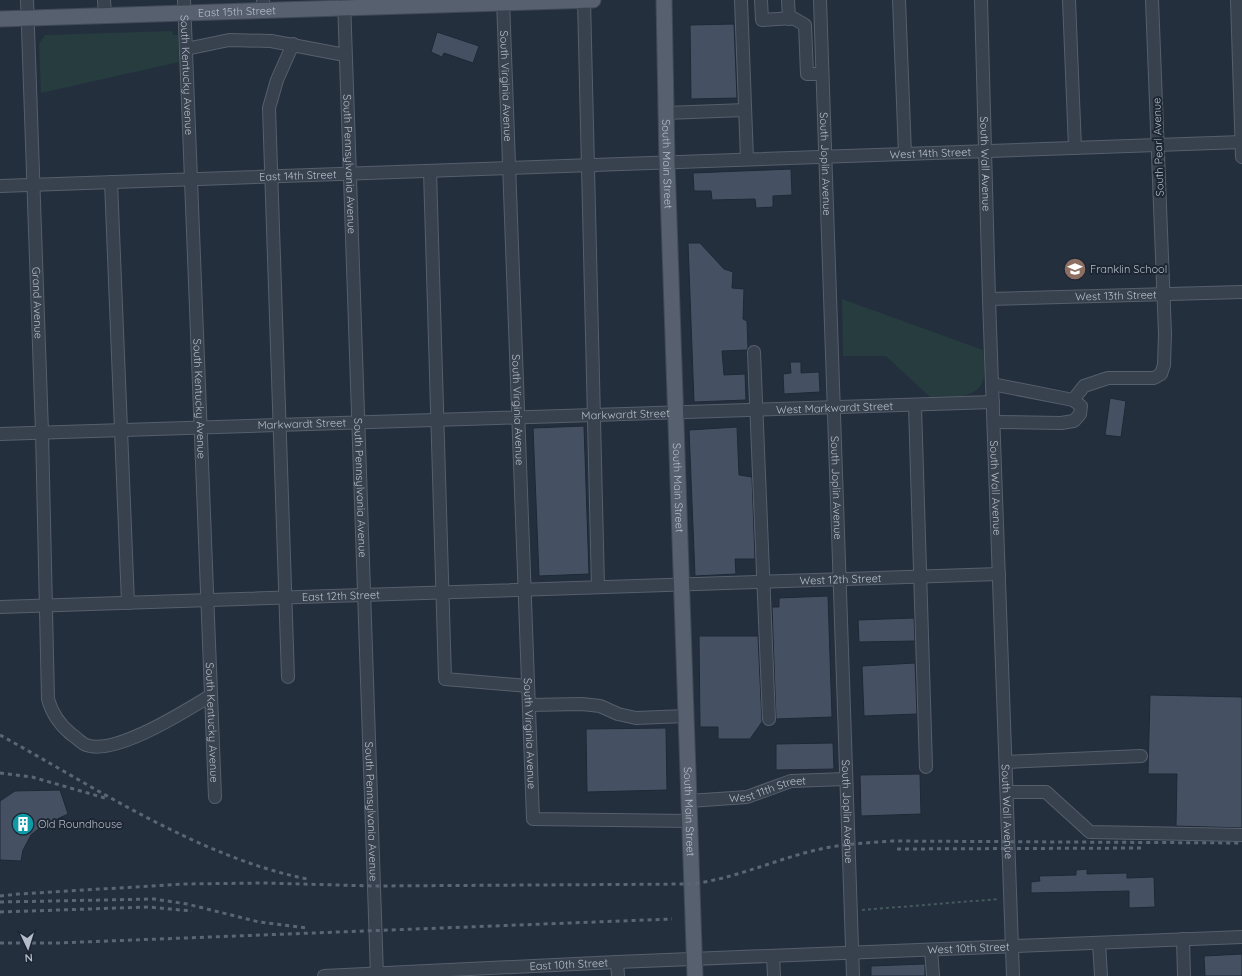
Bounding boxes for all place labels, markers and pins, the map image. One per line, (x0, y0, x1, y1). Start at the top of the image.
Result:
school or university icon: Franklin School (1062, 256, 1088, 282)
place label: Franklin School (1090, 262, 1167, 276)
building icon: Old Roundhouse (10, 811, 36, 837)
place label: Old Roundhouse (38, 817, 122, 831)

